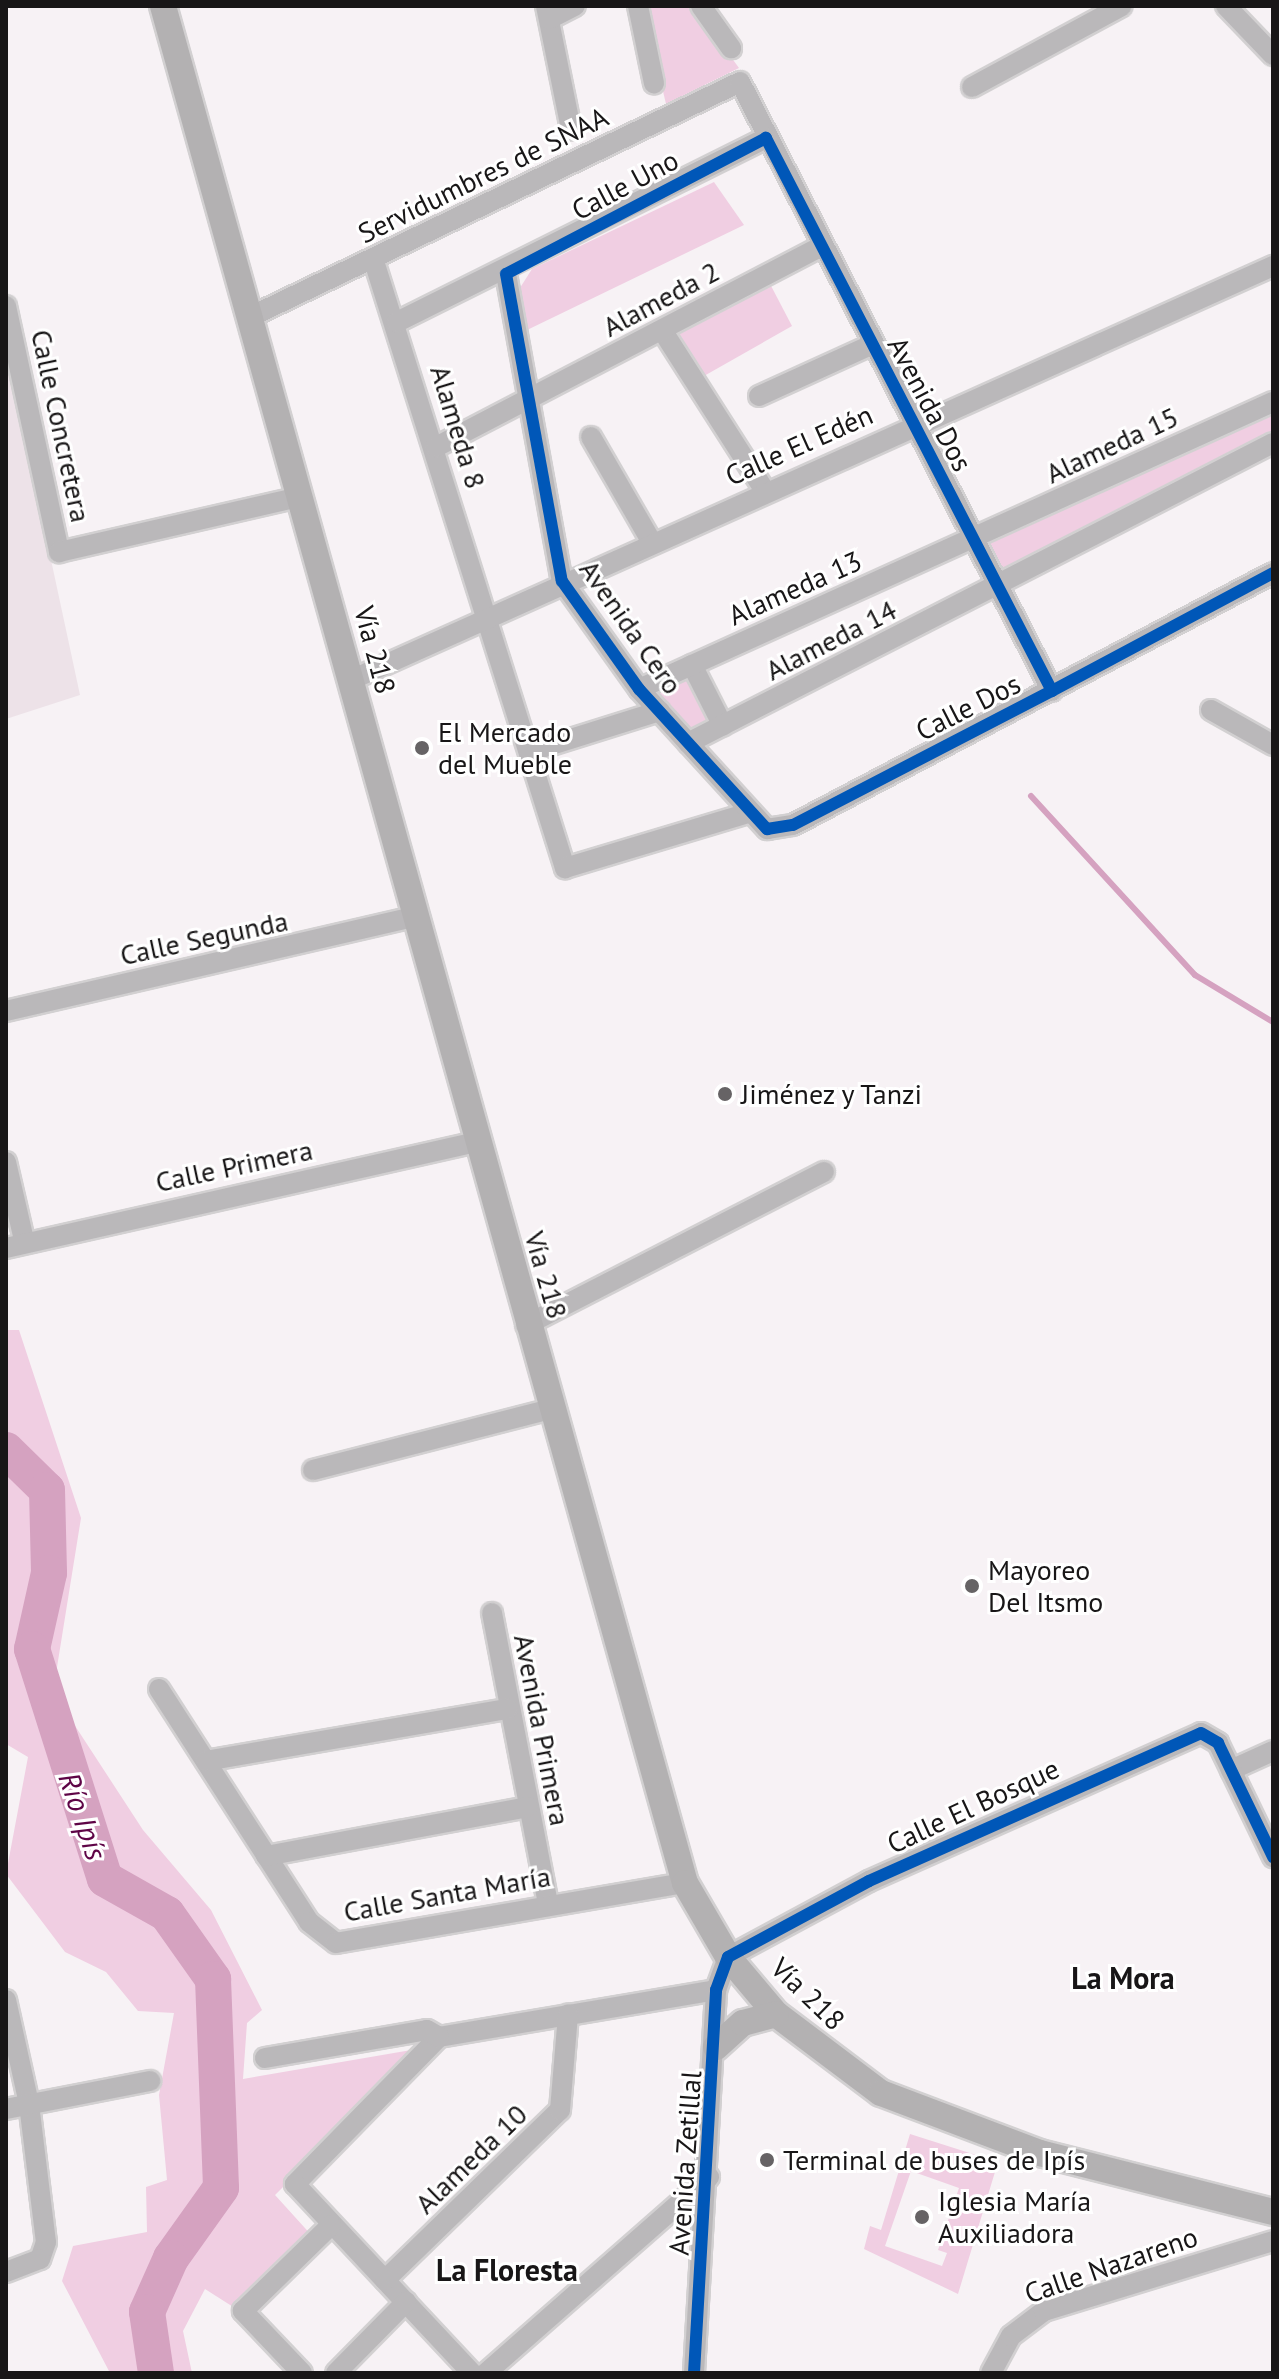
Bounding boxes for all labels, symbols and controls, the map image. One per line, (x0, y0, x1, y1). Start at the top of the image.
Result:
street label: Servidumbres de SNAA (353, 100, 613, 250)
street label: Calle Uno (566, 143, 684, 227)
street label: Alameda 2 (597, 254, 725, 344)
street label: Calle Concretera (24, 327, 98, 525)
street label: Avenida Dos (881, 331, 979, 477)
street label: Alameda 8 (423, 361, 493, 493)
street label: Calle El Edén (720, 398, 878, 492)
street label: Alameda 15 (1040, 400, 1184, 490)
street label: Alameda 13 (723, 544, 867, 632)
street label: Avenida Cero (573, 554, 689, 700)
street label: Alameda 14 (760, 593, 902, 687)
street label: Vía 218 (347, 603, 403, 697)
street label: Calle Dos (910, 666, 1026, 748)
place label: El Mercado del Mueble (438, 715, 572, 781)
marker: El Mercado del Mueble (413, 739, 431, 757)
street label: Calle Segunda (117, 904, 291, 972)
place label: Jiménez y Tanzi (741, 1077, 925, 1111)
marker: Jiménez y Tanzi (716, 1085, 734, 1103)
street label: Calle Primera (152, 1133, 316, 1199)
street label: Vía 218 (518, 1227, 574, 1323)
place label: Mayoreo Del Itsmo (988, 1553, 1103, 1619)
marker: Mayoreo Del Itsmo (963, 1577, 981, 1595)
street label: Avenida Primera (507, 1632, 577, 1828)
street label: Calle El Bosque (882, 1752, 1064, 1860)
water label: Río Ipís (51, 1767, 115, 1865)
street label: Calle Santa María (341, 1859, 553, 1929)
street label: Vía 218 (764, 1951, 852, 2037)
district label: La Mora (1071, 1960, 1175, 1996)
street label: Avenida Zetillal (662, 2069, 708, 2257)
street label: Alameda 10 (408, 2097, 534, 2221)
place label: Terminal de buses de Ipís (783, 2143, 1085, 2177)
marker: Terminal de buses de Ipís (758, 2151, 776, 2169)
place label: Iglesia María Auxiliadora (938, 2184, 1091, 2250)
marker: Iglesia María Auxiliadora (913, 2208, 931, 2226)
street label: Calle Nazareno (1020, 2220, 1202, 2310)
district label: La Floresta (436, 2252, 578, 2288)

